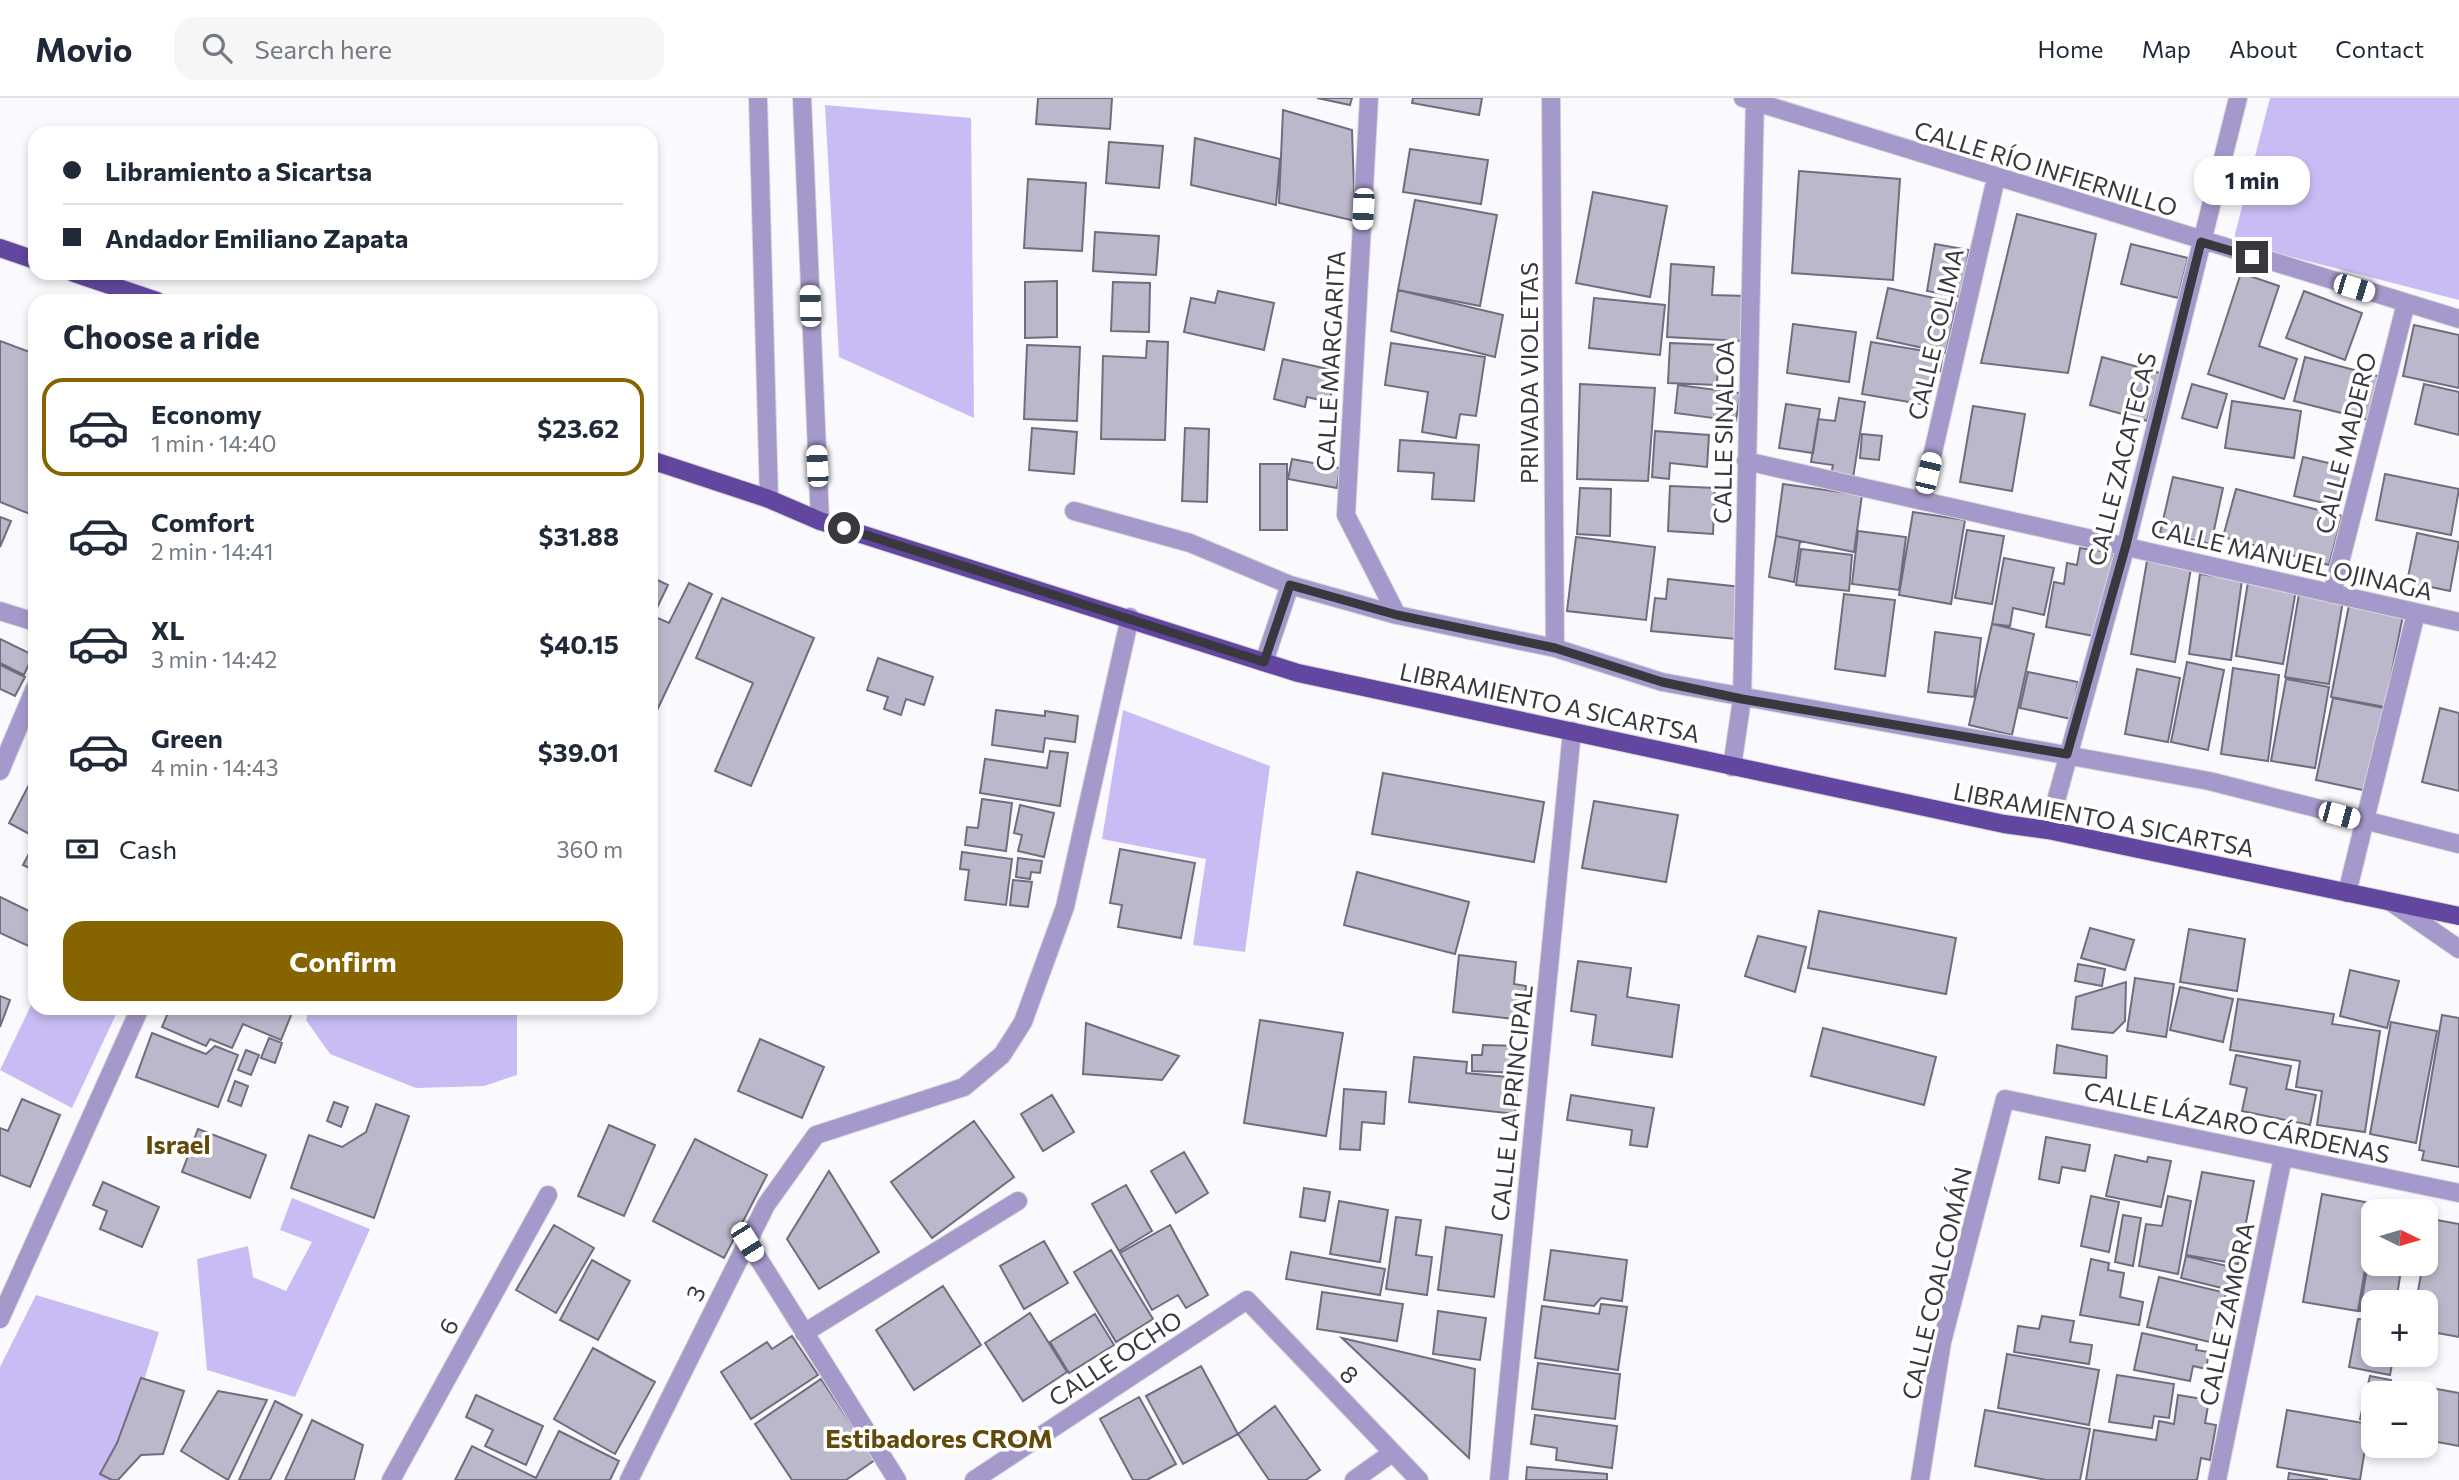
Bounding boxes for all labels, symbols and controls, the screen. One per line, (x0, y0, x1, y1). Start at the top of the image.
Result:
search box (174, 17, 664, 80)
text: Movio (35, 28, 132, 69)
icon: search (198, 29, 236, 67)
text: Search here (254, 33, 392, 64)
text: Home (2038, 34, 2104, 63)
text: Map (2142, 34, 2191, 63)
text: About (2229, 34, 2297, 63)
text: Contact (2335, 34, 2424, 63)
street label: CALLE RÍO INFIERNILLO (1911, 114, 2181, 222)
text: Libramiento a Sicartsa (105, 155, 372, 186)
callout: 1 min (2194, 156, 2310, 204)
text: 1 min (2225, 166, 2279, 194)
car (1352, 187, 1375, 231)
text: Andador Emiliano Zapata (105, 222, 408, 253)
route end (2236, 241, 2268, 273)
street label: CALLE COLIMA (1901, 245, 1969, 423)
street label: CALLE MARGARITA (1310, 250, 1350, 472)
street label: PRIVADA VIOLETAS (1514, 262, 1543, 484)
car (2331, 272, 2378, 304)
car (799, 285, 822, 327)
text: Choose a ride (63, 316, 260, 356)
street label: CALLE SINALOA (1707, 340, 1739, 524)
street label: CALLE ZACATECAS (2080, 349, 2162, 569)
street label: CALLE MADERO (2308, 349, 2382, 537)
icon: car (67, 396, 130, 459)
text: Economy (151, 398, 262, 429)
text: $23.62 (537, 412, 619, 443)
text: 1 min · 14:40 (151, 429, 277, 457)
car (806, 444, 829, 488)
car (1914, 450, 1943, 496)
icon: car (67, 504, 130, 567)
text: Comfort (151, 506, 254, 537)
route start (828, 512, 860, 544)
street label: CALLE MANUEL OJINAGA (2148, 512, 2436, 606)
text: $31.88 (538, 520, 619, 551)
text: 2 min · 14:41 (151, 537, 274, 565)
icon: car (67, 612, 130, 675)
text: XL (151, 614, 185, 645)
text: $40.15 (539, 628, 619, 659)
text: 3 min · 14:42 (151, 645, 277, 673)
street label: LIBRAMIENTO A SICARTSA (1397, 656, 1703, 748)
icon: car (67, 720, 130, 783)
text: Green (151, 722, 223, 753)
text: $39.01 (538, 736, 619, 767)
text: 4 min · 14:43 (151, 753, 279, 781)
street label: LIBRAMIENTO A SICARTSA (1951, 776, 2257, 862)
car (2316, 799, 2363, 831)
icon: cash (63, 830, 101, 868)
text: Cash (119, 833, 177, 864)
text: 360 m (556, 835, 623, 863)
button: Confirm (63, 921, 623, 1001)
street label: CALLE LA PRINCIPAL (1484, 983, 1538, 1223)
street label: CALLE LÁZARO CÁRDENAS (2081, 1075, 2393, 1169)
district label: Israel (145, 1128, 211, 1159)
street label: CALLE COALCOMÁN (1895, 1164, 1977, 1402)
north arrow (2361, 1199, 2438, 1276)
map controls (2361, 1199, 2438, 1458)
car (727, 1219, 768, 1265)
street label: CALLE ZAMORA (2192, 1220, 2260, 1408)
street label: 3 (679, 1280, 711, 1306)
button: + (2361, 1290, 2438, 1367)
street label: CALLE OCHO (1043, 1304, 1187, 1412)
street label: 6 (432, 1313, 464, 1339)
street label: 8 (1335, 1359, 1365, 1389)
button: − (2361, 1381, 2438, 1458)
district label: Estibadores CROM (825, 1422, 1053, 1453)

